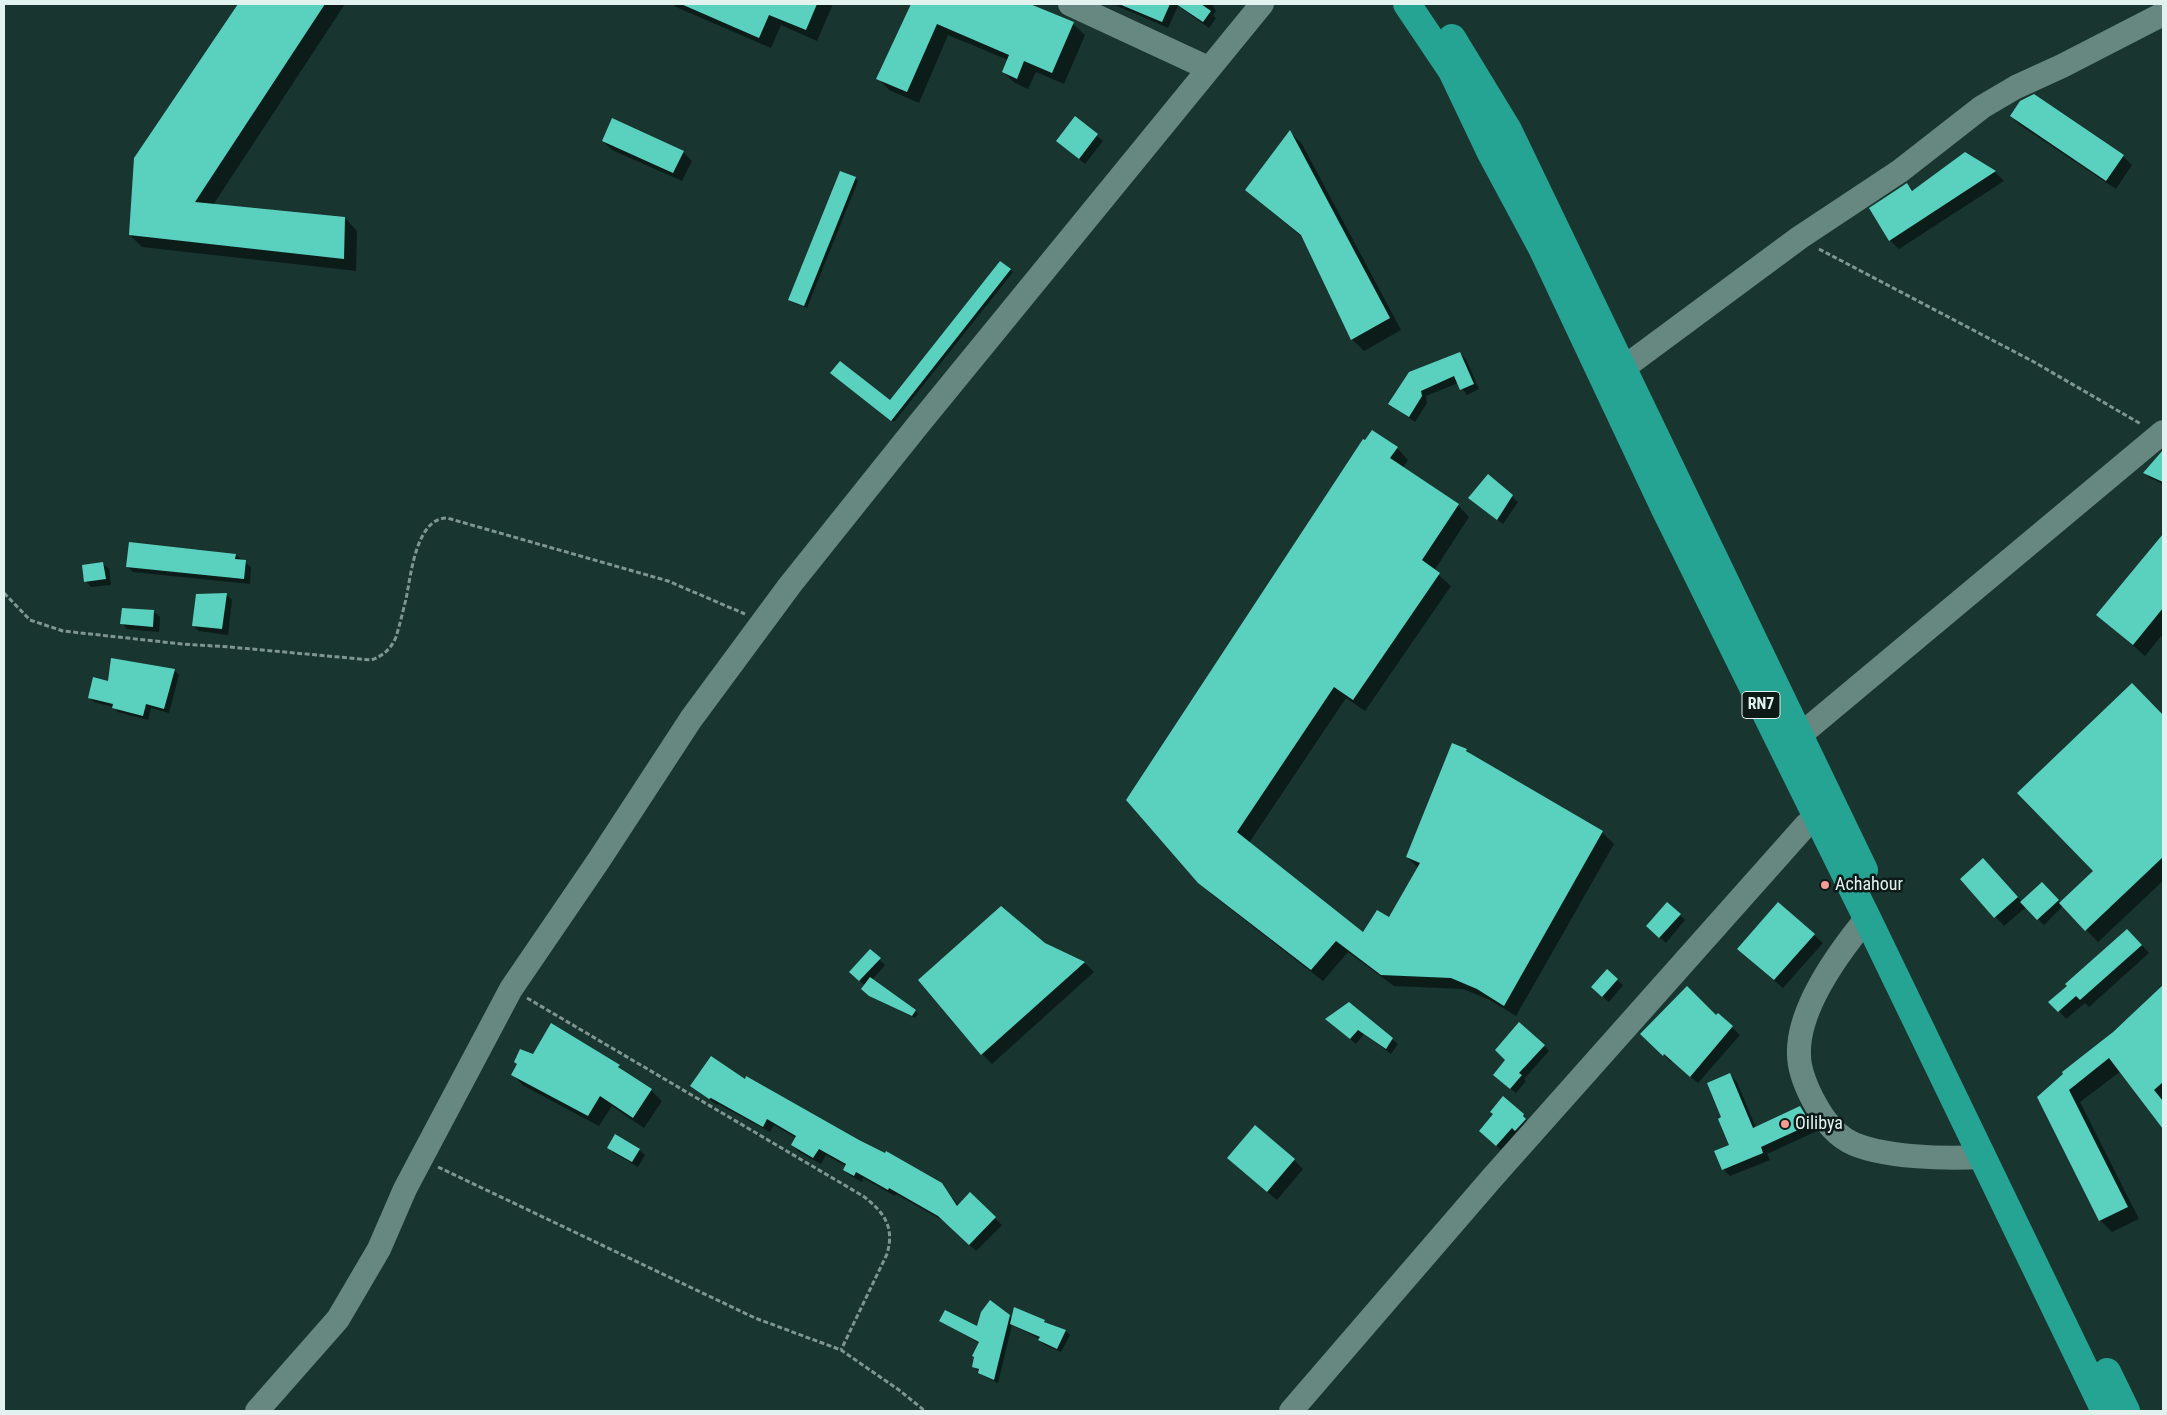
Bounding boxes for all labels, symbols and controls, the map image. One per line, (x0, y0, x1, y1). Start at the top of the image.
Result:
road number: RN7 (1742, 692, 1780, 718)
place label: Achahour (1835, 874, 1903, 896)
marker: Achahour (1819, 879, 1831, 891)
place label: Oilibya (1795, 1113, 1843, 1135)
marker: Oilibya (1779, 1118, 1791, 1130)

